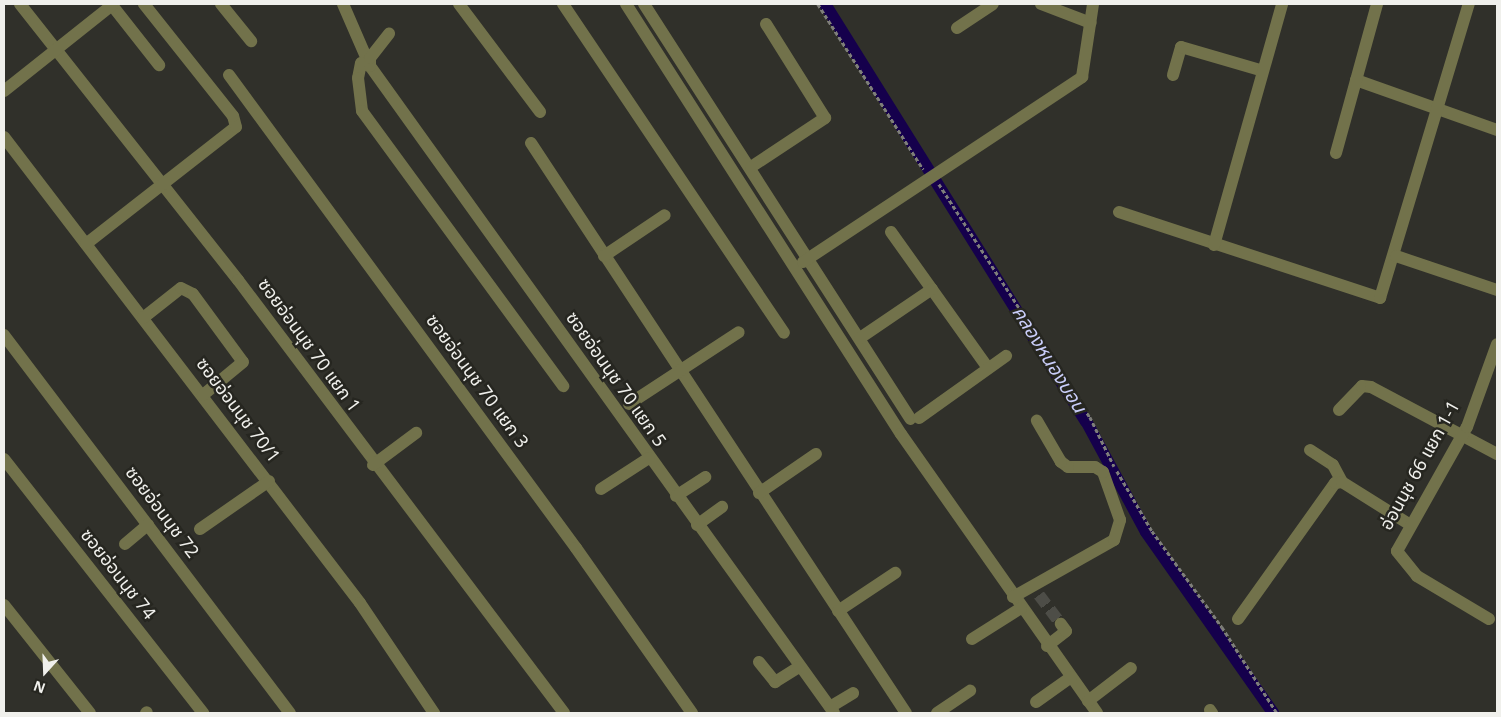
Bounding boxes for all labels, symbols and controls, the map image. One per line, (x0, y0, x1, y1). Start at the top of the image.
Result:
street label: ซอยอ่อนนุช 70 แยก 1 (252, 275, 364, 417)
water label: คลองหนองบอน (1006, 302, 1090, 418)
street label: ซอยอ่อนนุช 70 แยก 5 (560, 308, 670, 452)
street label: ซอยอ่อนนุช 70 แยก 3 (420, 311, 532, 453)
street label: ซอยอ่อนนุช 70/1 (190, 354, 284, 468)
street label: อ่อนนุช 66 แยก 1-1 (1376, 397, 1466, 535)
street label: ซอยอ่อนนุช 72 (120, 463, 202, 563)
street label: ซอยอ่อนนุช 74 (75, 525, 159, 625)
north arrow (20, 647, 70, 697)
text: N (31, 675, 49, 698)

